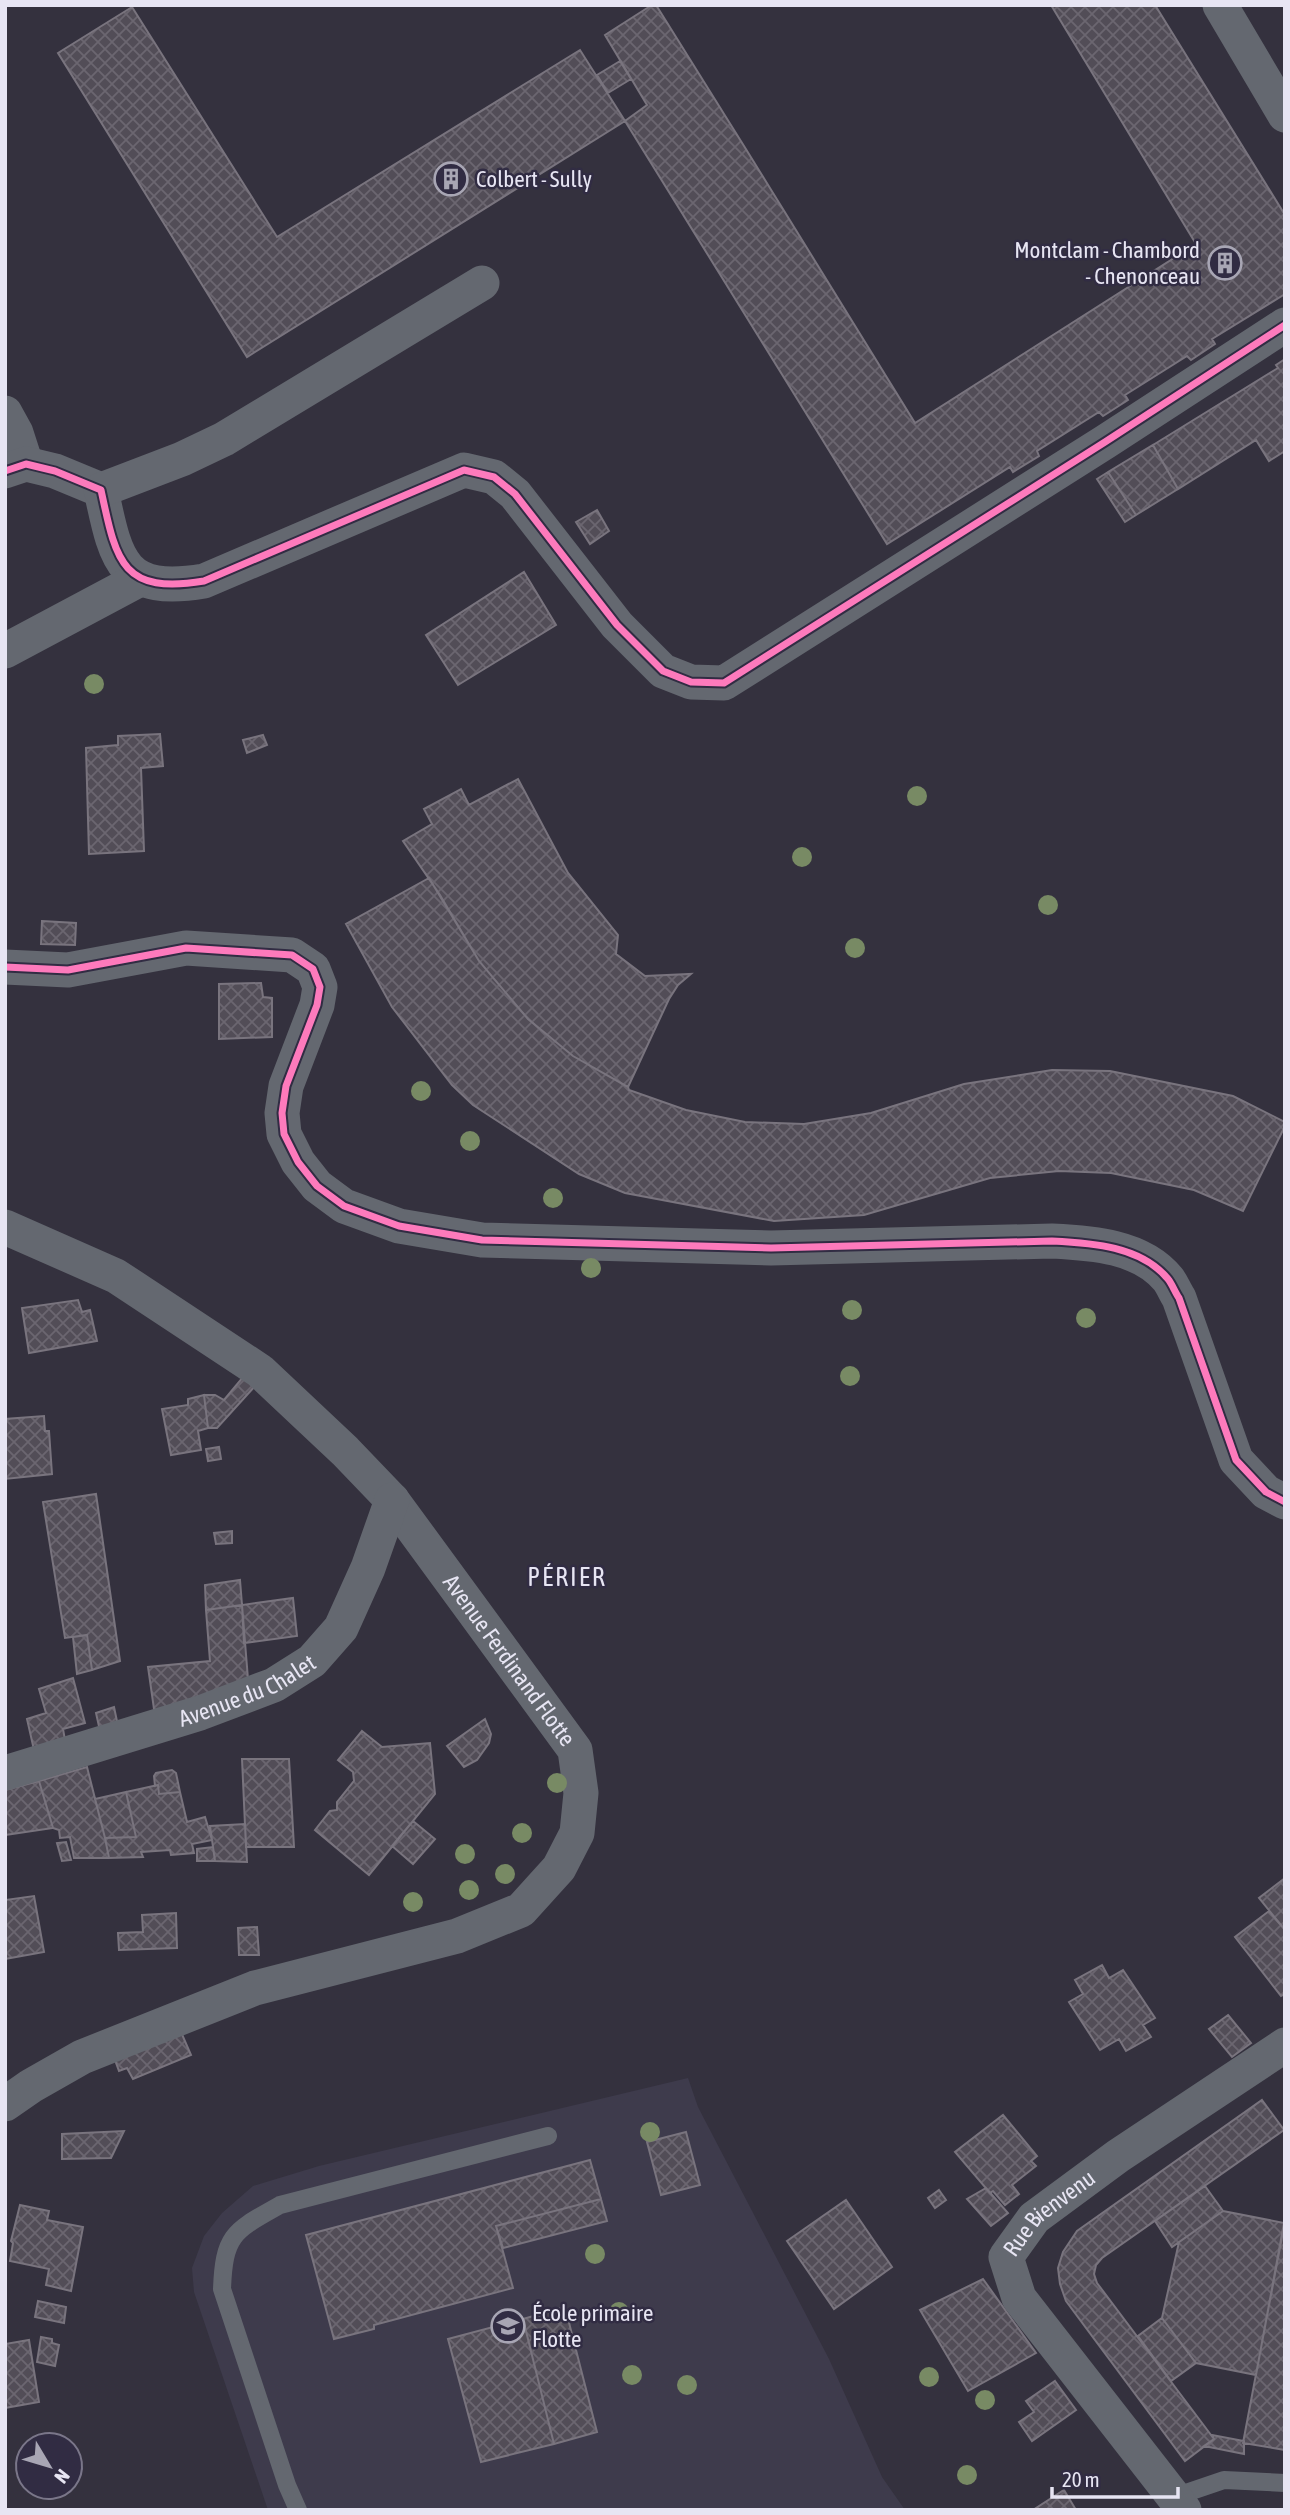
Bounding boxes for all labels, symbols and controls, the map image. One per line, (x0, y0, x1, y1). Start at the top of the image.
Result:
building icon: Colbert - Sully (432, 160, 470, 198)
place label: Colbert - Sully (476, 166, 592, 192)
place label: Montclam - Chambord - Chenonceau (1014, 237, 1200, 289)
building icon: Montclam - Chambord - Chenonceau (1206, 244, 1244, 282)
district label: PÉRIER (527, 1562, 607, 1592)
street label: Avenue Ferdinand Flotte (438, 1570, 580, 1751)
street label: Avenue du Chalet (176, 1649, 320, 1732)
street label: Rue Bienvenu (998, 2165, 1100, 2261)
place label: École primaire Flotte (532, 2300, 653, 2352)
school or university icon: École primaire Flotte (489, 2307, 527, 2345)
north arrow (14, 2431, 84, 2501)
scale bar (1052, 2456, 1178, 2500)
text: N (50, 2465, 75, 2488)
text: 20 m (1062, 2467, 1100, 2491)

